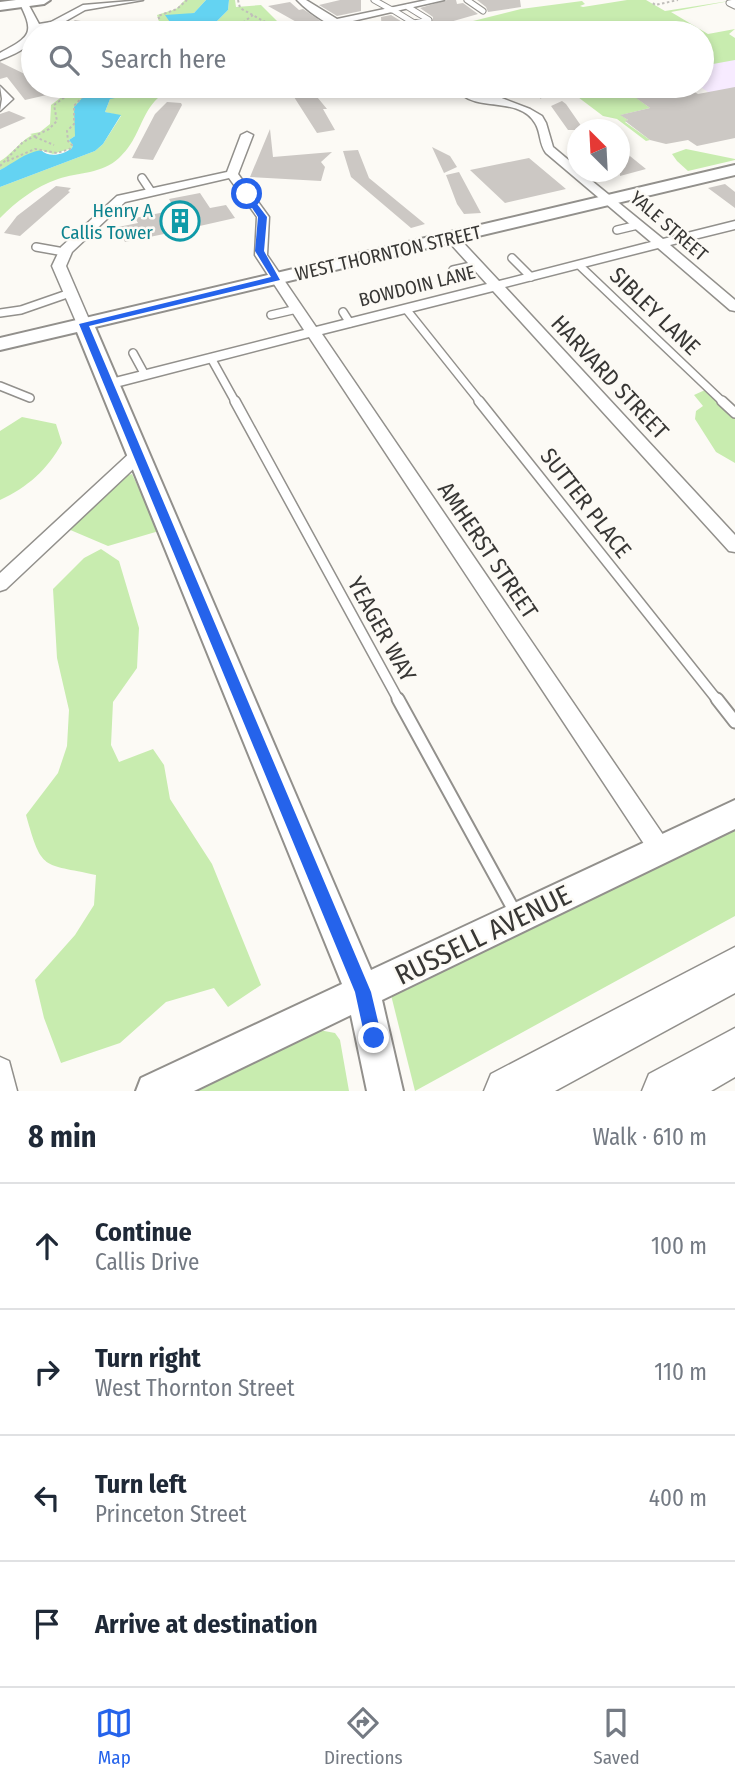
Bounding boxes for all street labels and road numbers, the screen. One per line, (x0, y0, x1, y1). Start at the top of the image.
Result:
street label: YALE STREET (626, 186, 713, 266)
street label: WEST THORNTON STREET (293, 220, 483, 286)
street label: BOWDOIN LANE (356, 260, 478, 312)
street label: SIBLEY LANE (604, 261, 706, 361)
street label: HARVARD STREET (545, 309, 675, 445)
street label: SUTTER PLACE (534, 443, 638, 563)
street label: AMHERST STREET (432, 476, 544, 624)
street label: YEAGER WAY (342, 572, 423, 687)
street label: RUSSELL AVENUE (390, 878, 576, 992)

